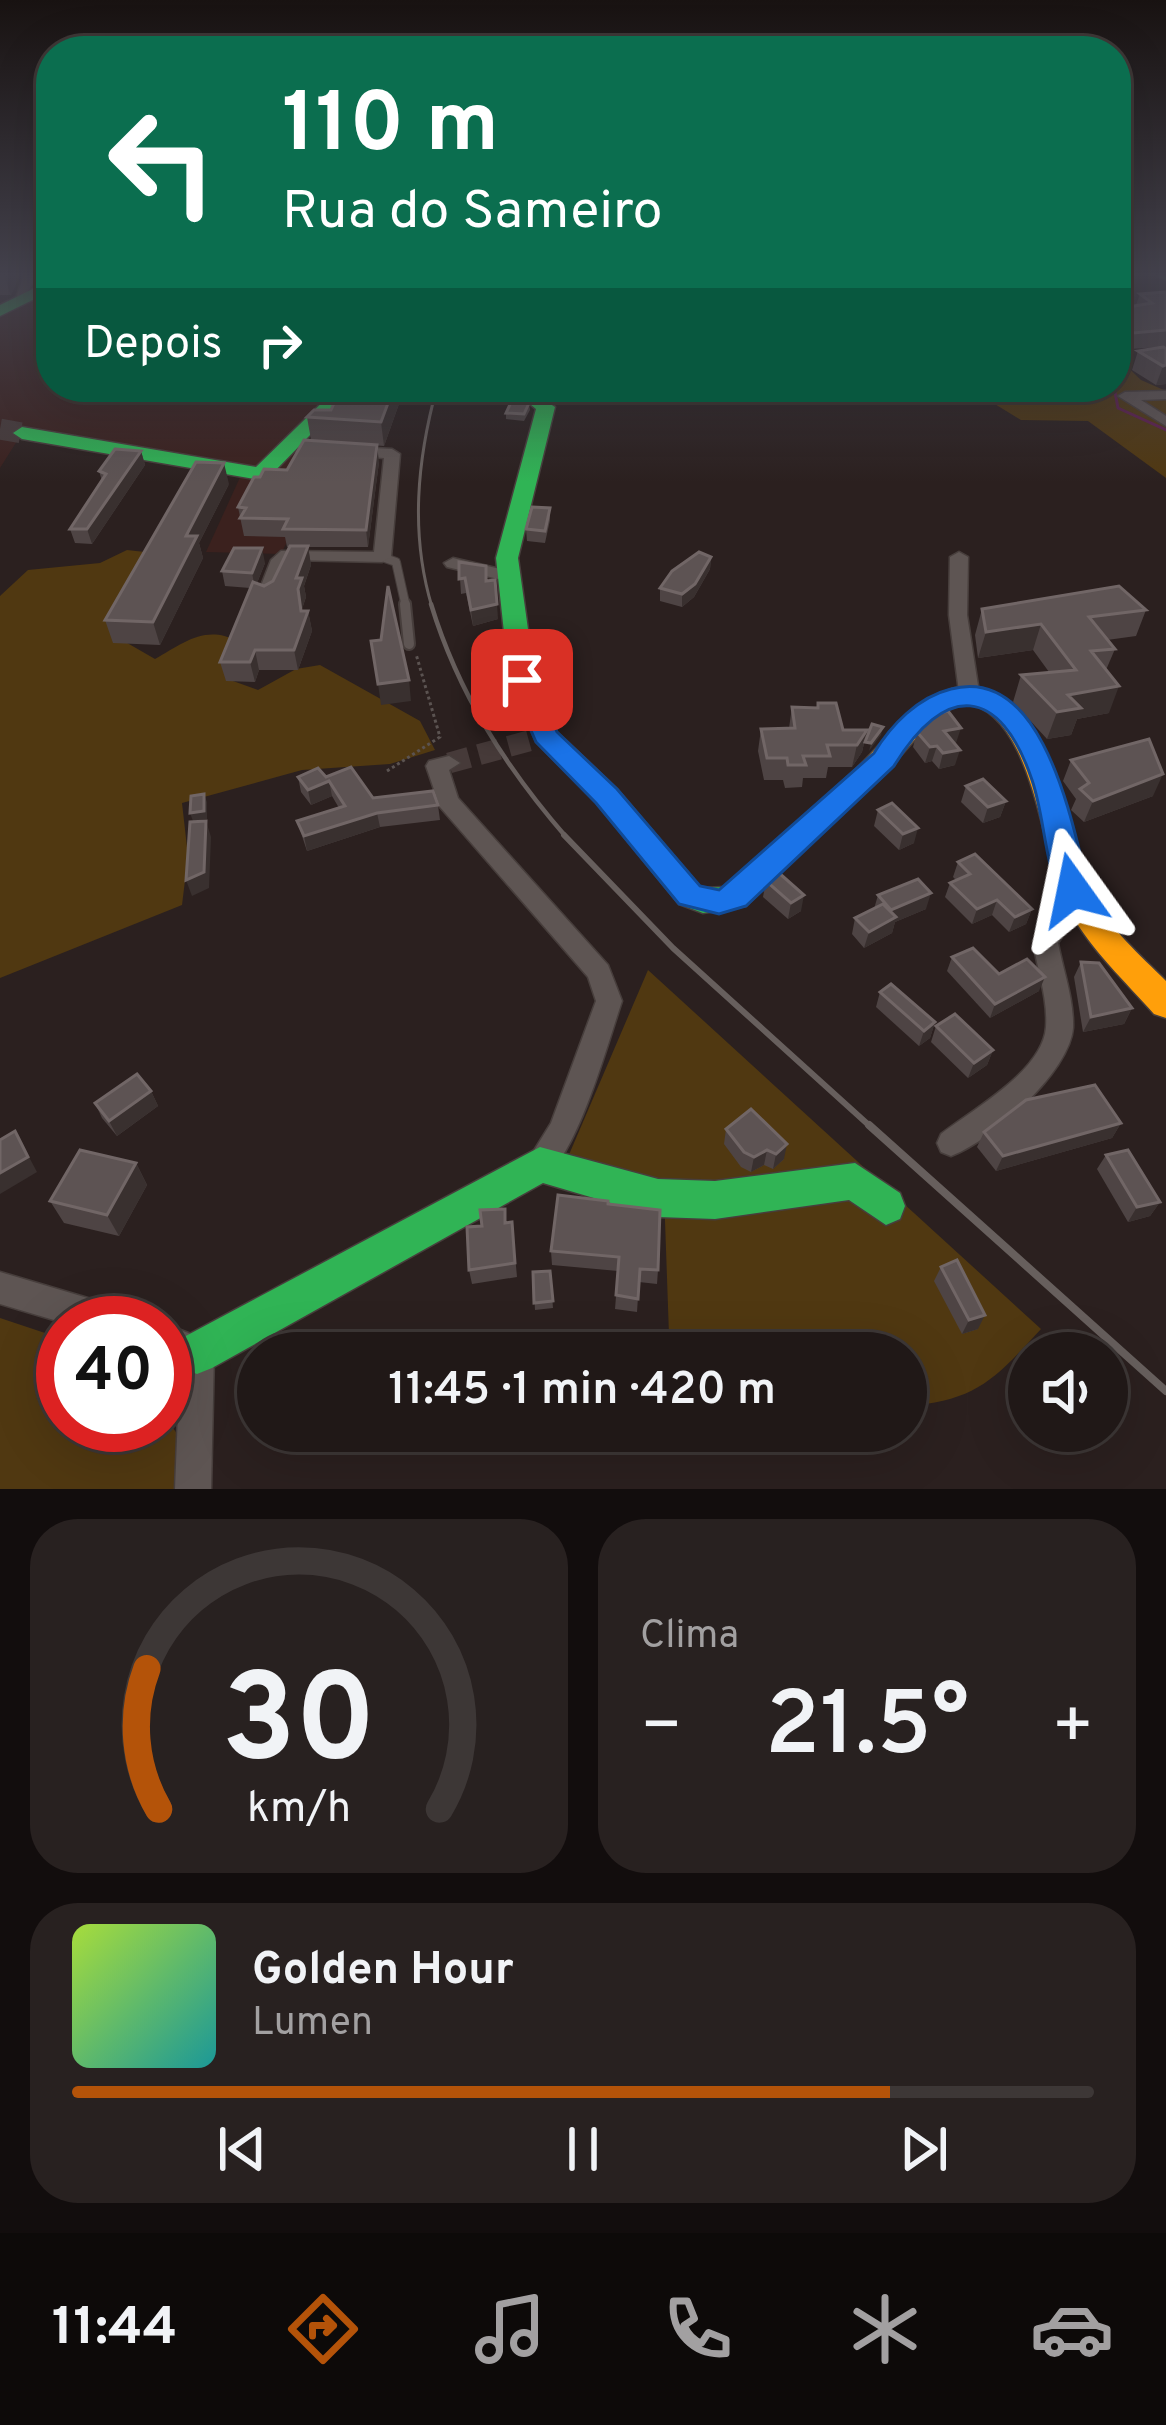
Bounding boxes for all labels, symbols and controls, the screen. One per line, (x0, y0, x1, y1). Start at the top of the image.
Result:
text: 110 m (282, 75, 499, 181)
icon: left (84, 84, 240, 240)
text: Rua do Sameiro (282, 179, 663, 248)
icon: right (247, 312, 313, 378)
text: Depois (84, 317, 223, 374)
pin (471, 629, 573, 731)
icon: arrive (489, 647, 555, 713)
position arrow (1010, 827, 1136, 953)
speed limit sign: 40 (36, 1296, 192, 1452)
map controls (1008, 1332, 1128, 1452)
button: sound (1008, 1332, 1128, 1452)
text: 11:45 · 1 min · 420 m (388, 1363, 776, 1420)
text: Clima (640, 1613, 739, 1662)
text: 30 (222, 1648, 376, 1806)
text: 21.5° (765, 1673, 969, 1786)
text: − (640, 1688, 683, 1771)
text: + (1051, 1688, 1094, 1771)
text: km/h (247, 1783, 351, 1837)
text: Golden Hour (252, 1943, 514, 2000)
text: Lumen (252, 2000, 373, 2049)
icon: previous (209, 2116, 275, 2182)
icon: pause (550, 2116, 616, 2182)
icon: next (891, 2116, 957, 2182)
icon: directions (281, 2287, 365, 2371)
icon: music (468, 2287, 552, 2371)
icon: phone (656, 2287, 740, 2371)
icon: climate (843, 2287, 927, 2371)
icon: car (1030, 2287, 1114, 2371)
text: 11:44 (52, 2295, 177, 2364)

